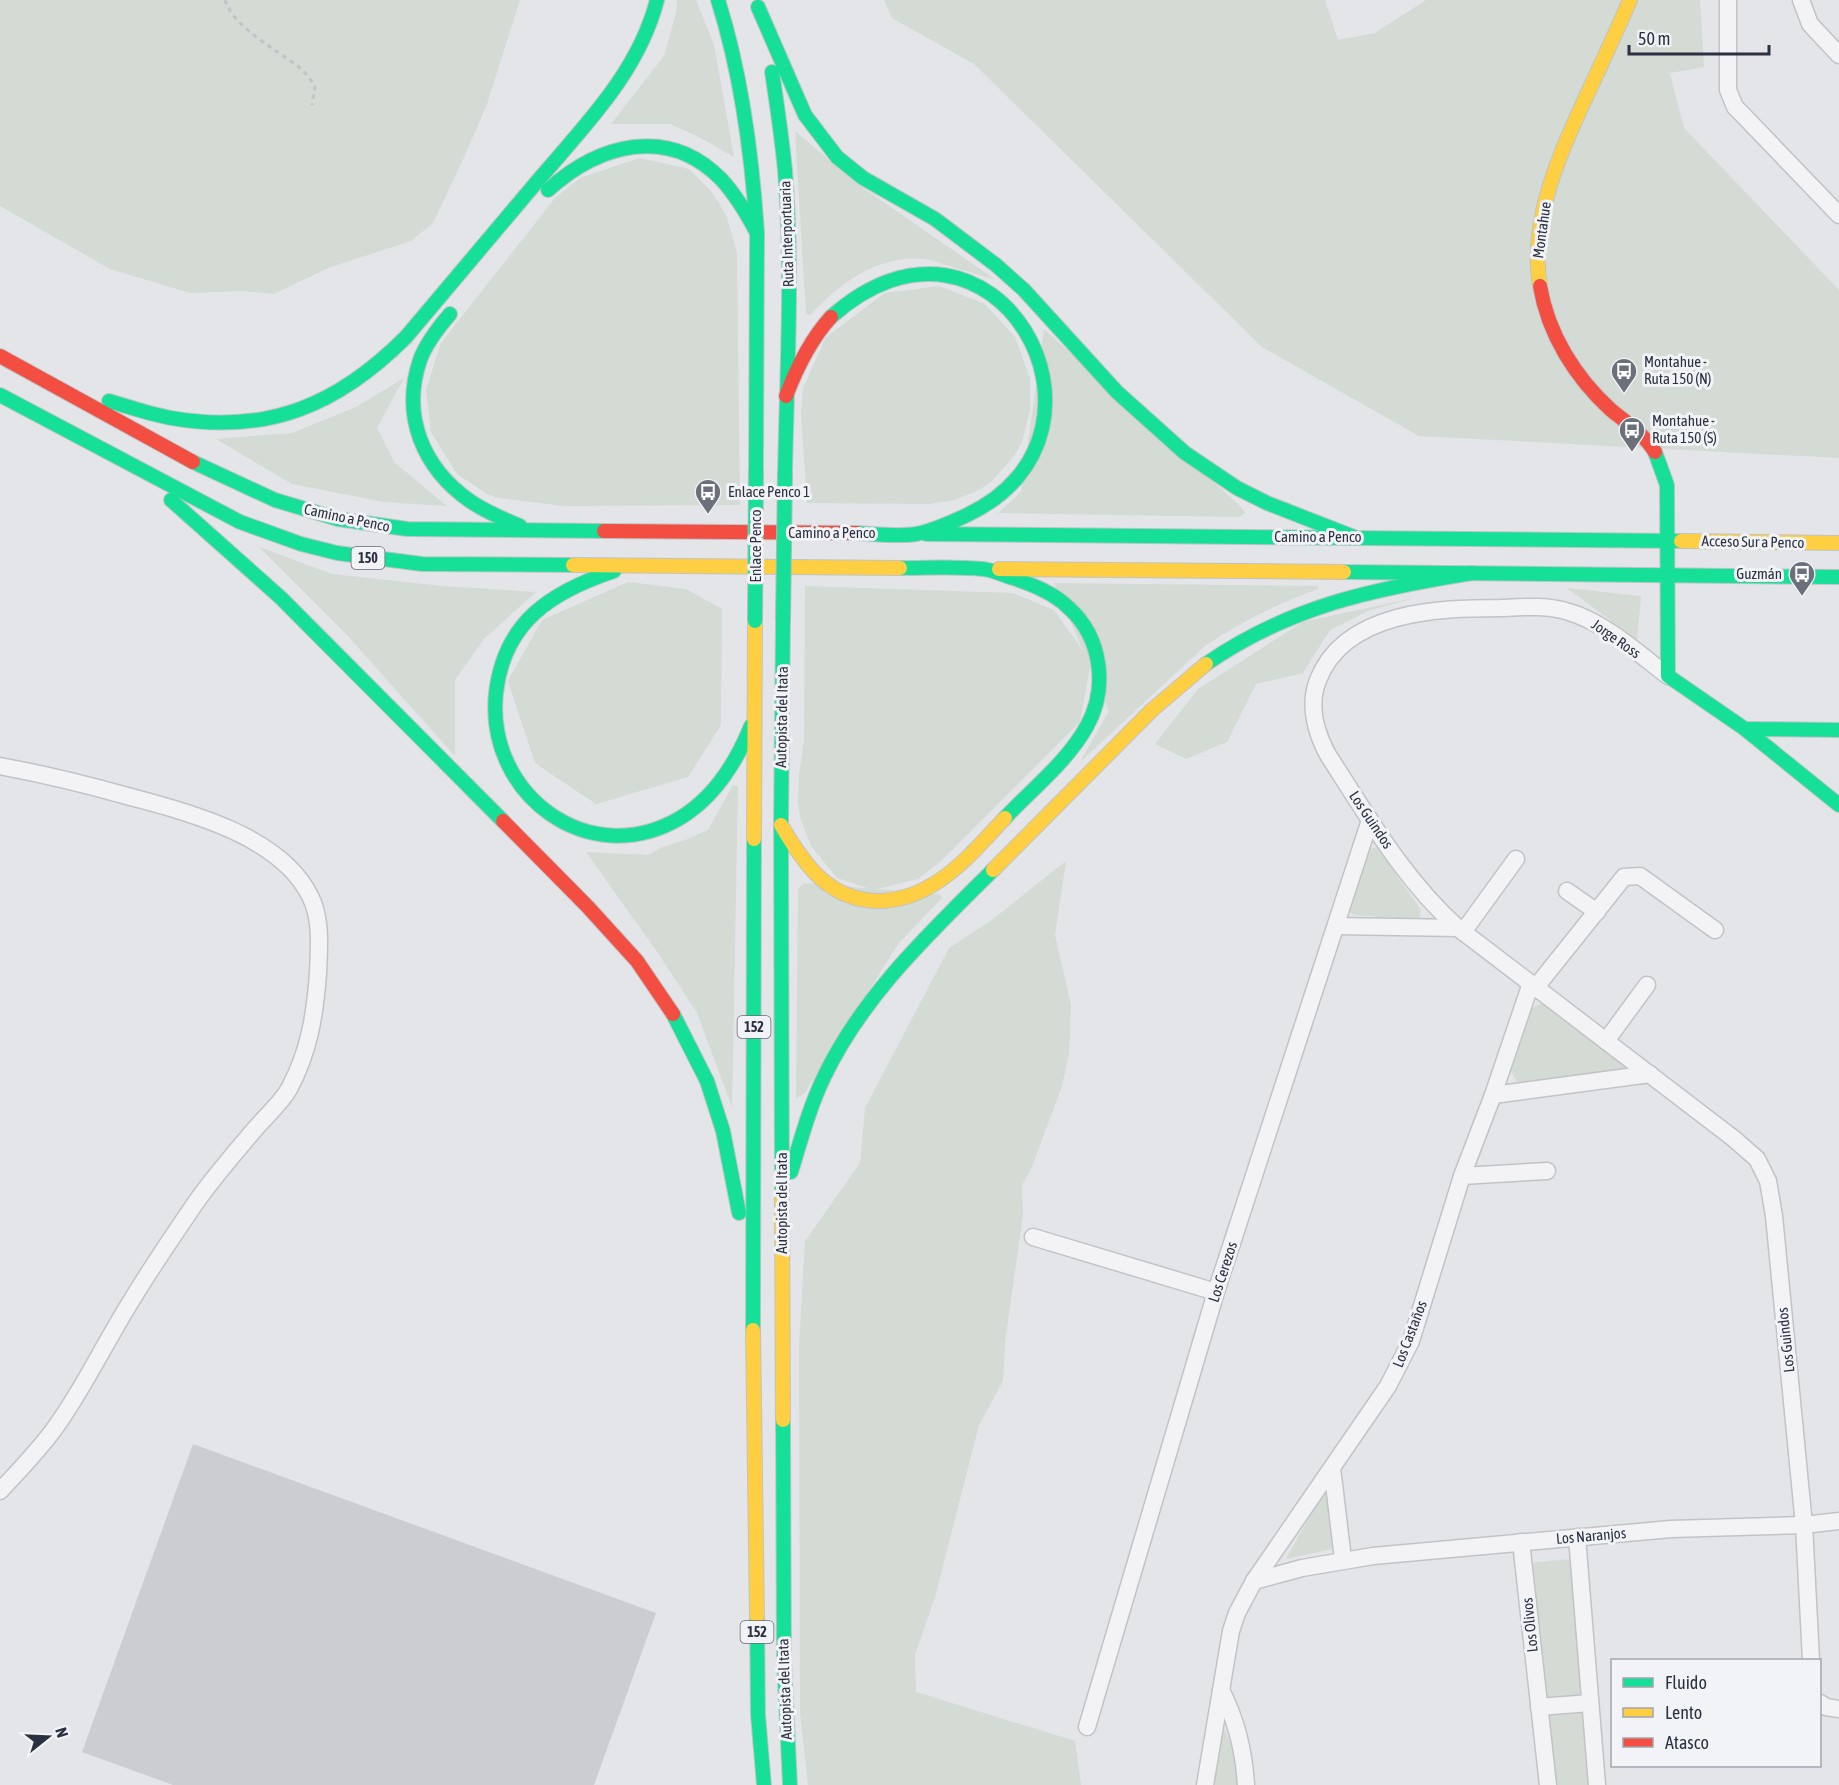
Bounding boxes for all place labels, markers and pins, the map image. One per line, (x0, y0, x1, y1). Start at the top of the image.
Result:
place label: Montahue - Ruta 150 (N) (1644, 353, 1711, 387)
bus stop icon: Montahue - Ruta 150 (N) (1609, 356, 1639, 394)
place label: Montahue - Ruta 150 (S) (1652, 412, 1717, 446)
bus stop icon: Montahue - Ruta 150 (S) (1617, 415, 1647, 453)
bus stop icon: Enlace Penco 1 (693, 477, 723, 515)
place label: Enlace Penco 1 (728, 483, 810, 500)
bus stop icon: Guzmán (1787, 559, 1817, 597)
place label: Guzmán (1736, 565, 1782, 582)

